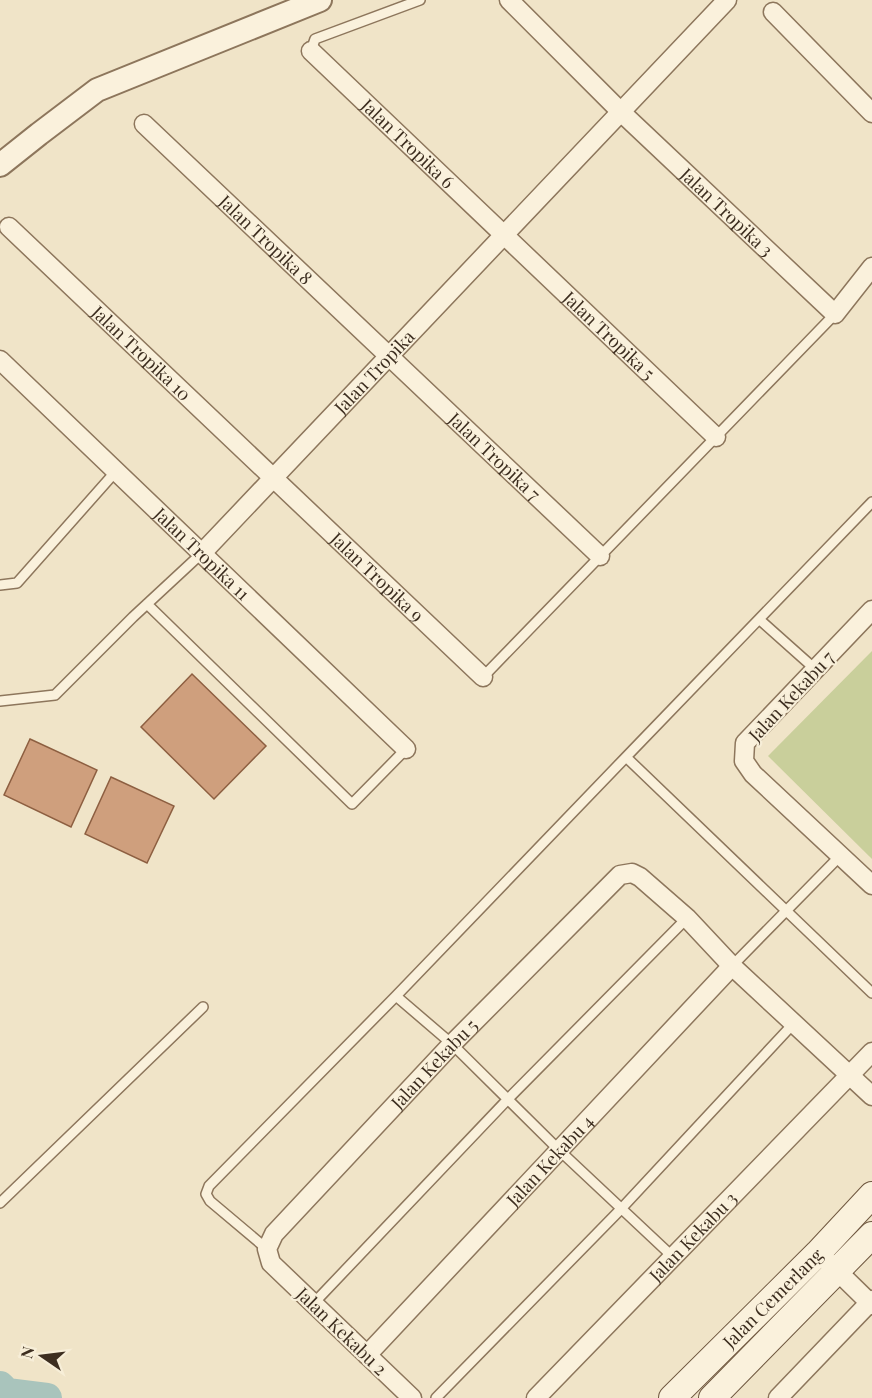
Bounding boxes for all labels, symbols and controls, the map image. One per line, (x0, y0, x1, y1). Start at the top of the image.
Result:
street label: Jalan Tropika 6 (356, 93, 460, 194)
street label: Jalan Tropika 3 (675, 162, 778, 262)
street label: Jalan Tropika 8 (213, 189, 318, 290)
street label: Jalan Tropika 5 (557, 285, 660, 385)
street label: Jalan Tropika 10 (86, 299, 197, 406)
street label: Jalan Tropika (328, 325, 420, 419)
street label: Jalan Tropika 7 (443, 406, 546, 506)
street label: Jalan Tropika 11 (148, 501, 256, 606)
street label: Jalan Tropika 9 (325, 526, 429, 627)
street label: Jalan Kekabu 7 (742, 645, 840, 747)
street label: Jalan Kekabu 5 (385, 1013, 483, 1115)
street label: Jalan Kekabu 4 (500, 1109, 599, 1212)
street label: Jalan Kekabu 3 (643, 1186, 742, 1288)
street label: Jalan Cemerlang (717, 1242, 828, 1354)
street label: Jalan Kekabu 2 (291, 1281, 392, 1380)
north arrow (12, 1326, 72, 1386)
text: N (15, 1344, 39, 1360)

